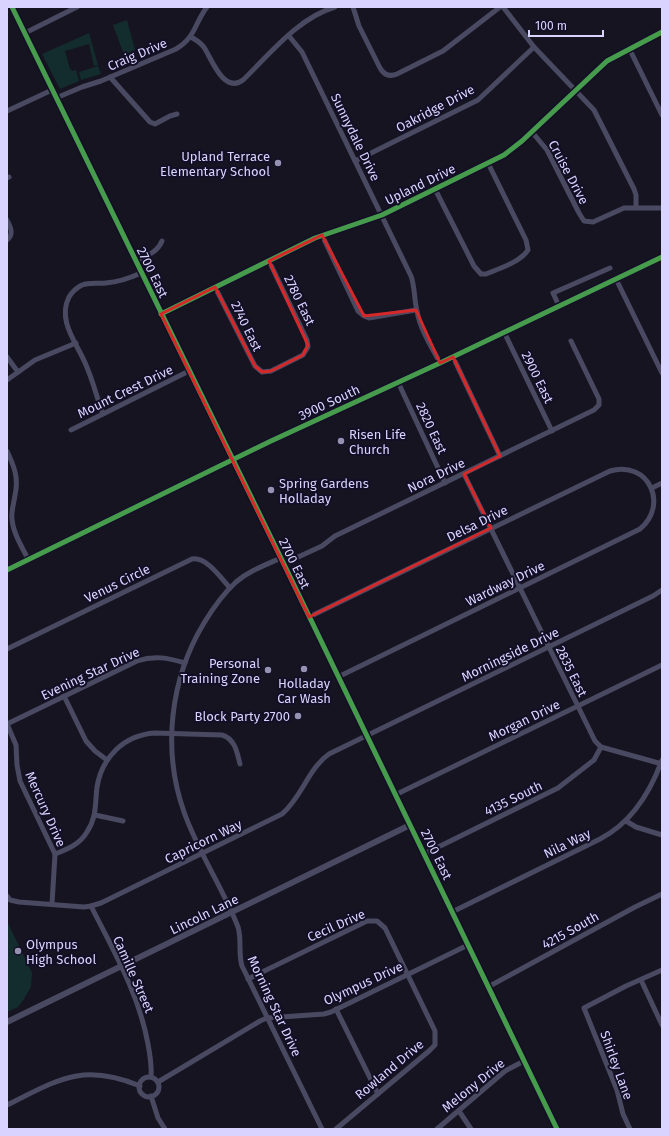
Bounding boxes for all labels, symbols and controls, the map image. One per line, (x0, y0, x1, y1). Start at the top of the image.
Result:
scale bar (529, 12, 603, 38)
text: 100 m (535, 19, 567, 33)
street label: Craig Drive (105, 35, 169, 74)
street label: Oakridge Drive (393, 81, 477, 135)
street label: Sunnydale Drive (328, 91, 383, 183)
street label: Cruise Drive (545, 138, 592, 207)
place label: Upland Terrace Elementary School (160, 149, 270, 179)
marker: Upland Terrace Elementary School (273, 158, 283, 168)
street label: Upland Drive (383, 161, 458, 208)
street label: 2700 East (134, 244, 171, 300)
street label: 2780 East (281, 273, 318, 328)
street label: 2740 East (228, 299, 265, 354)
street label: 2900 East (519, 349, 557, 406)
street label: Mount Crest Drive (75, 362, 175, 421)
street label: 3900 South (296, 382, 362, 423)
street label: 2820 East (413, 400, 450, 457)
place label: Risen Life Church (349, 427, 406, 457)
marker: Risen Life Church (336, 436, 346, 446)
street label: Nora Drive (405, 455, 467, 496)
place label: Spring Gardens Holladay (279, 476, 369, 506)
marker: Spring Gardens Holladay (266, 485, 276, 495)
street label: Delsa Drive (444, 502, 510, 545)
street label: 2700 East (276, 535, 313, 591)
street label: Wardway Drive (463, 558, 547, 609)
street label: Venus Circle (82, 561, 153, 606)
street label: Morningside Drive (459, 624, 562, 685)
street label: 2835 East (553, 643, 590, 699)
street label: Evening Star Drive (39, 644, 142, 703)
place label: Personal Training Zone (180, 656, 260, 686)
marker: Holladay Car Wash (299, 664, 309, 674)
marker: Personal Training Zone (263, 665, 273, 675)
place label: Holladay Car Wash (277, 676, 331, 706)
street label: Morgan Drive (486, 697, 562, 744)
place label: Block Party 2700 (195, 709, 290, 724)
marker: Block Party 2700 (293, 711, 303, 721)
street label: Mercury Drive (22, 769, 69, 849)
street label: 4135 South (482, 778, 545, 819)
street label: Capricorn Way (162, 816, 245, 867)
street label: Nila Way (541, 825, 594, 861)
street label: 2700 East (418, 826, 455, 882)
street label: Lincoln Lane (168, 891, 241, 937)
street label: Cecil Drive (305, 906, 367, 945)
street label: 4215 South (539, 909, 601, 952)
street label: Camille Street (110, 934, 157, 1015)
place label: Olympus High School (26, 937, 96, 967)
marker: Olympus High School (13, 946, 23, 956)
street label: Morning Star Drive (245, 953, 304, 1059)
street label: Olympus Drive (321, 959, 405, 1008)
street label: Shirley Lane (597, 1029, 636, 1102)
street label: Rowland Drive (352, 1036, 427, 1102)
street label: Melony Drive (439, 1056, 508, 1115)

